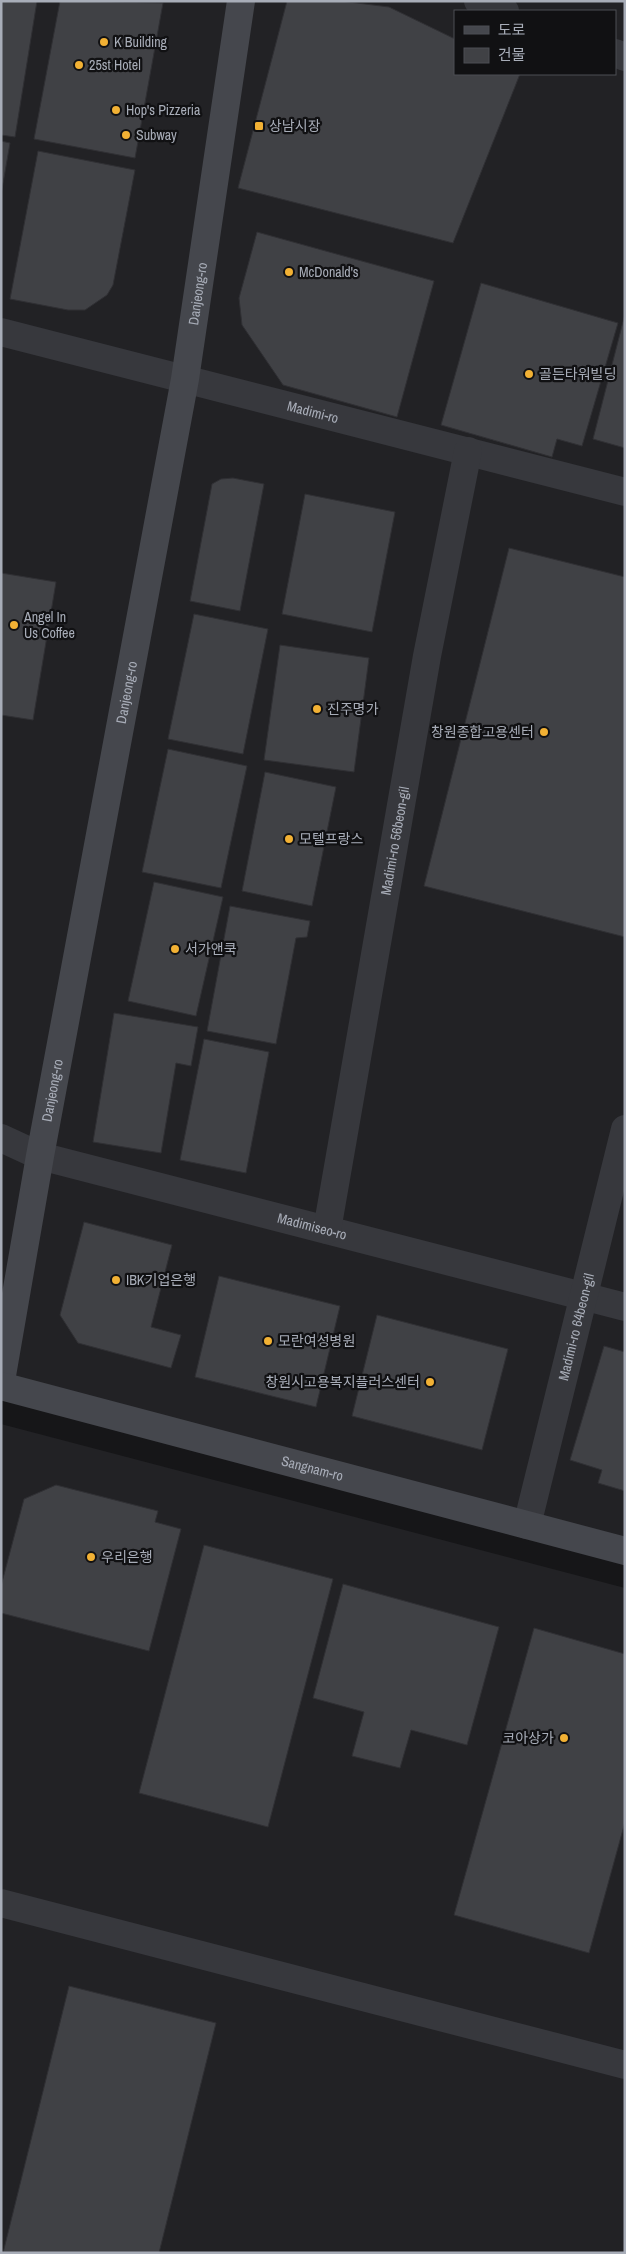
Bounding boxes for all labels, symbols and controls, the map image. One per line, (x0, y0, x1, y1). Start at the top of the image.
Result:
legend (454, 10, 616, 75)
text: 도로 (498, 19, 526, 40)
place label: K Building (114, 33, 168, 51)
marker: K Building (98, 36, 110, 48)
text: 건물 (498, 44, 526, 65)
place label: 25st Hotel (89, 56, 141, 74)
marker: 25st Hotel (73, 59, 85, 71)
place label: Hop's Pizzeria (126, 101, 201, 119)
marker: Hop's Pizzeria (110, 104, 122, 116)
place label: 상남시장 (269, 117, 321, 135)
marker: 상남시장 (253, 120, 265, 132)
place label: Subway (136, 126, 177, 144)
marker: Subway (120, 129, 132, 141)
street label: Danjeong-ro (184, 261, 211, 326)
place label: McDonald's (299, 263, 359, 281)
marker: McDonald's (283, 266, 295, 278)
place label: 골든타워빌딩 (539, 365, 616, 383)
marker: 골든타워빌딩 (523, 368, 535, 380)
street label: Madimi-ro (285, 397, 341, 427)
place label: Angel In Us Coffee (23, 608, 75, 642)
marker: Angel In Us Coffee (8, 619, 20, 631)
street label: Danjeong-ro (112, 660, 141, 725)
place label: 진주명가 (327, 700, 379, 718)
marker: 진주명가 (311, 703, 323, 715)
place label: 창원종합고용센터 (431, 723, 534, 741)
marker: 창원종합고용센터 (538, 726, 550, 738)
street label: Madimi-ro 56beon-gil (376, 785, 413, 897)
place label: 모텔프랑스 (299, 830, 364, 848)
marker: 모텔프랑스 (283, 833, 295, 845)
place label: 서가앤쿡 (185, 940, 237, 958)
marker: 서가앤쿡 (169, 943, 181, 955)
street label: Danjeong-ro (38, 1058, 67, 1123)
street label: Madimiseo-ro (276, 1209, 349, 1244)
place label: IBK기업은행 (126, 1271, 196, 1289)
street label: Madimi-ro 64beon-gil (554, 1271, 598, 1382)
marker: IBK기업은행 (110, 1274, 122, 1286)
place label: 모란여성병원 (278, 1332, 355, 1350)
marker: 모란여성병원 (262, 1335, 274, 1347)
place label: 창원시고용복지플러스센터 (265, 1373, 420, 1391)
marker: 창원시고용복지플러스센터 (424, 1376, 436, 1388)
street label: Sangnam-ro (279, 1452, 345, 1485)
place label: 우리은행 (101, 1548, 153, 1566)
marker: 우리은행 (85, 1551, 97, 1563)
place label: 코아상가 (502, 1729, 554, 1747)
marker: 코아상가 (558, 1732, 570, 1744)

